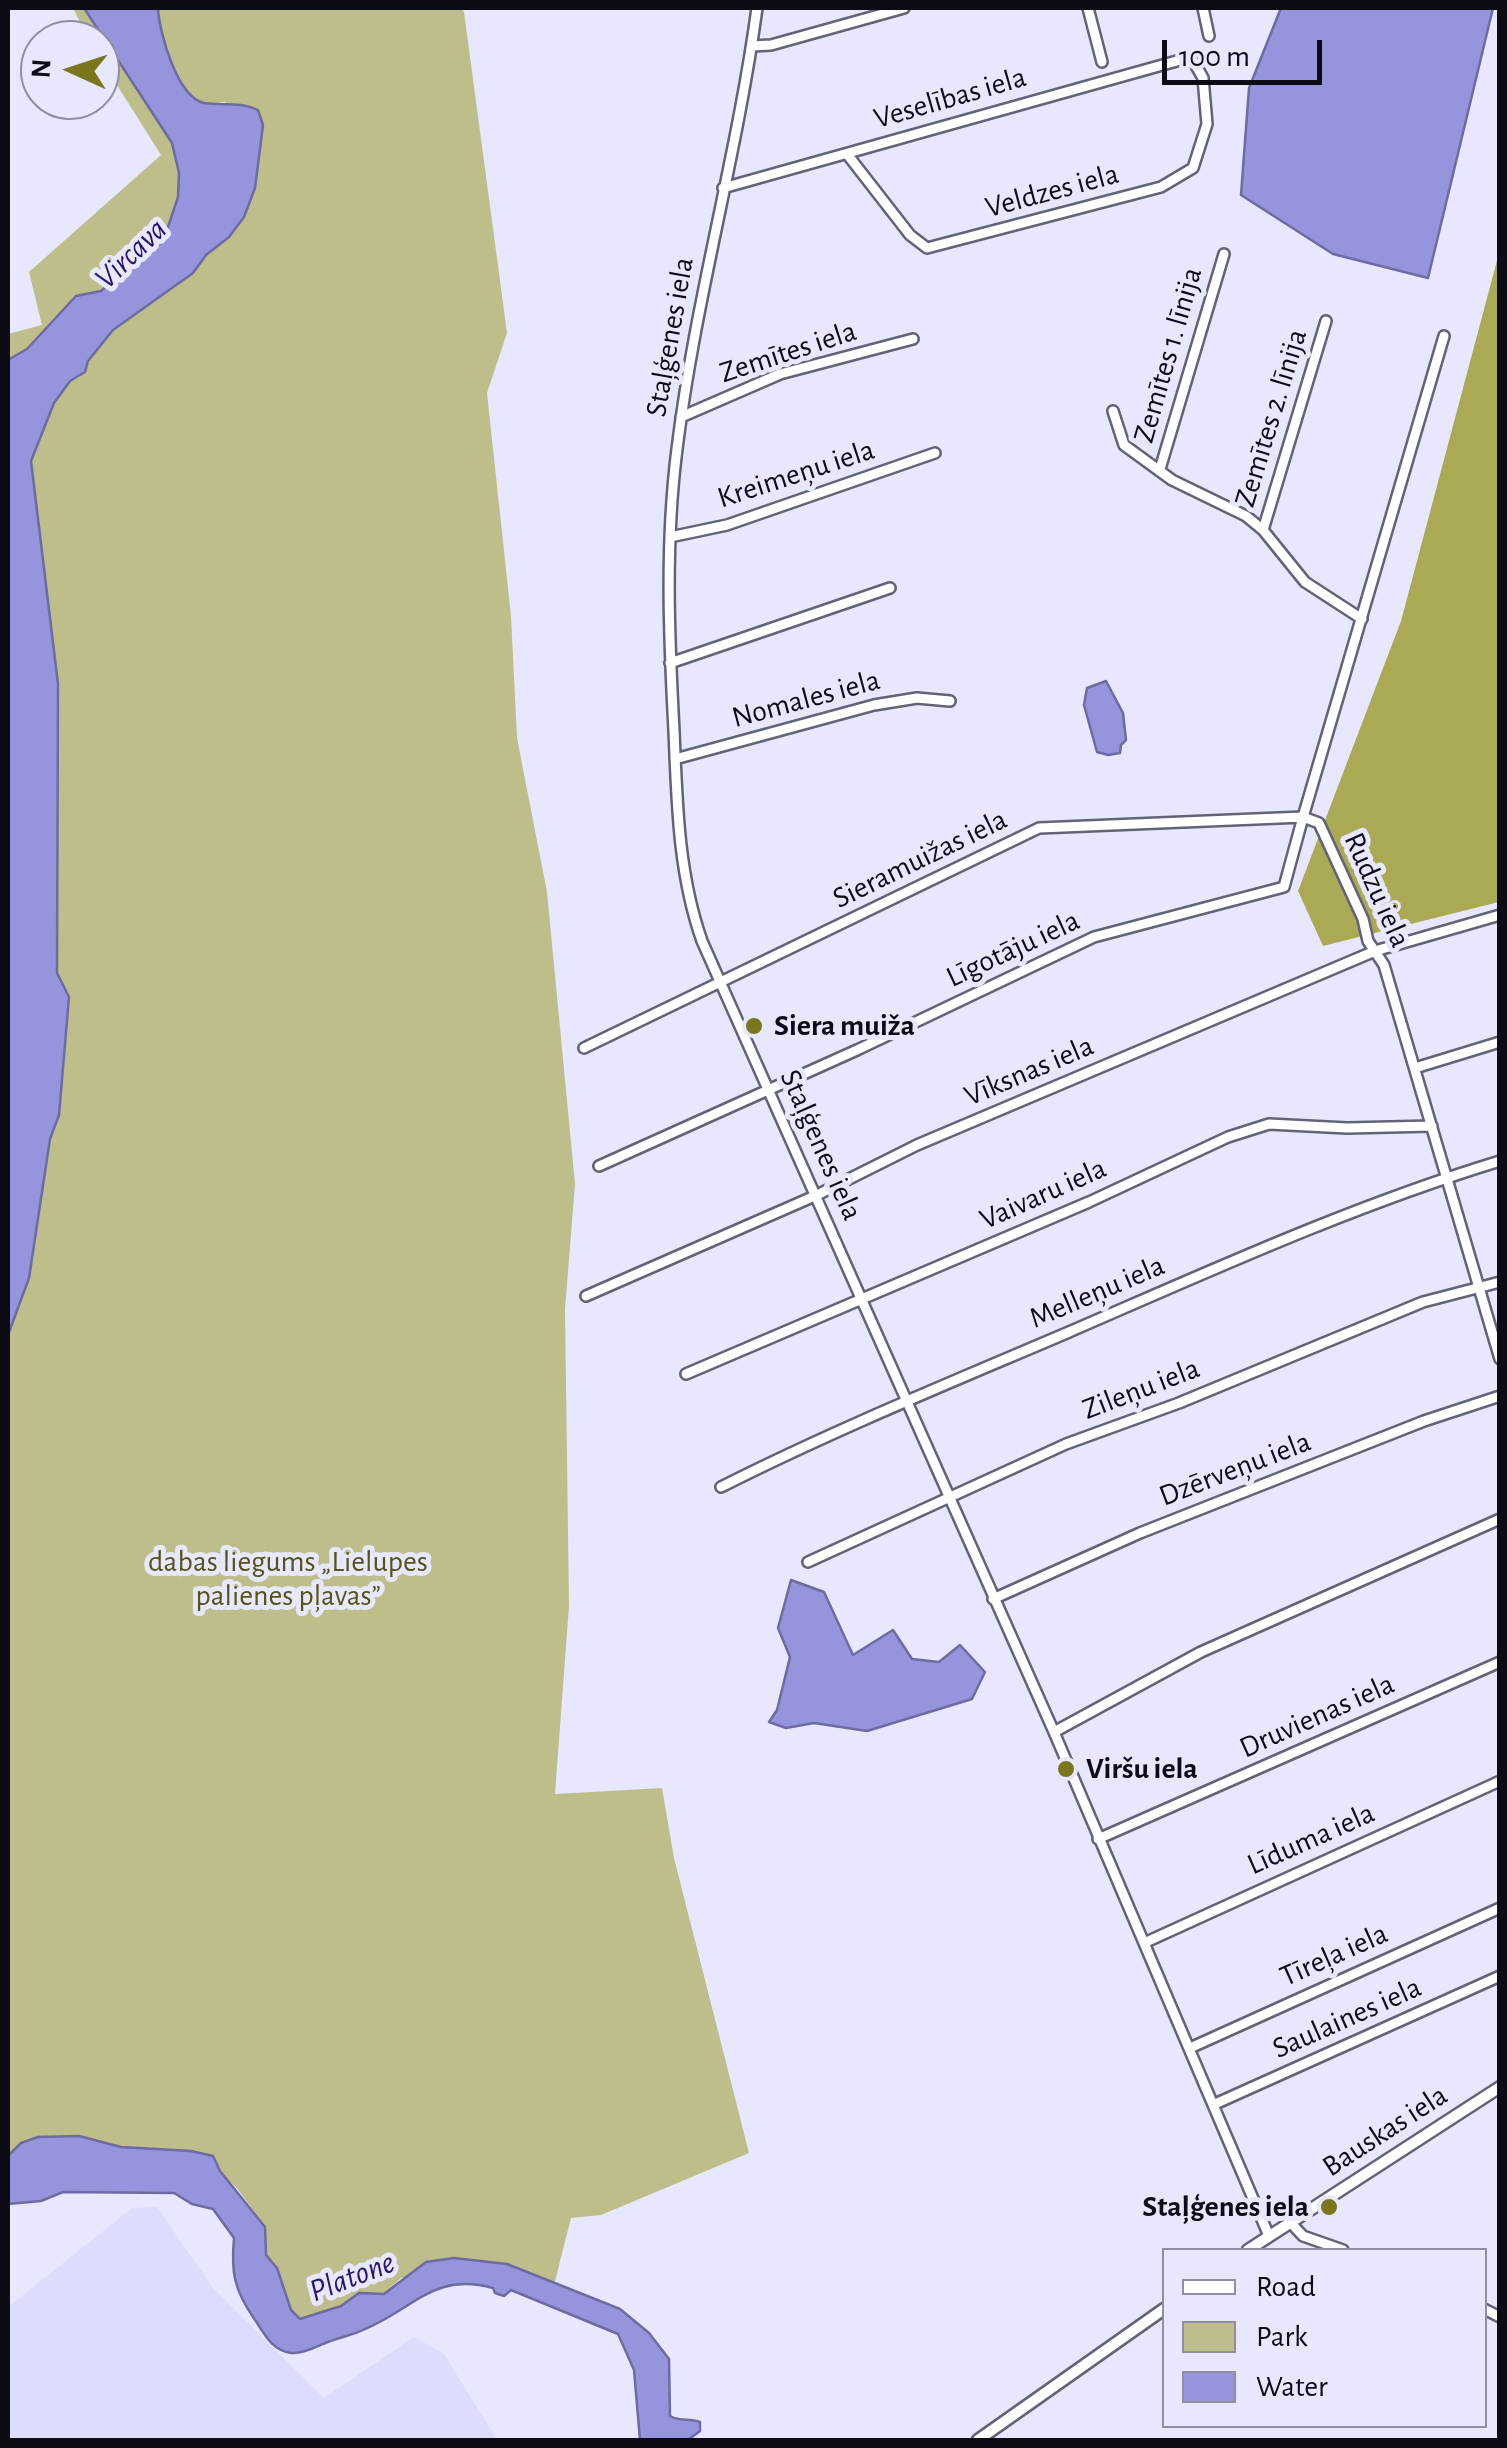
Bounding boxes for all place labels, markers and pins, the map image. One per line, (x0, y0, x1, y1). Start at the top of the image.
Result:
place label: Siera muiža (774, 1008, 915, 1044)
marker: Siera muiža (743, 1015, 765, 1037)
place label: Viršu iela (1086, 1751, 1198, 1787)
marker: Viršu iela (1055, 1758, 1077, 1780)
place label: Staļģenes iela (1142, 2189, 1309, 2225)
marker: Staļģenes iela (1318, 2196, 1340, 2218)

